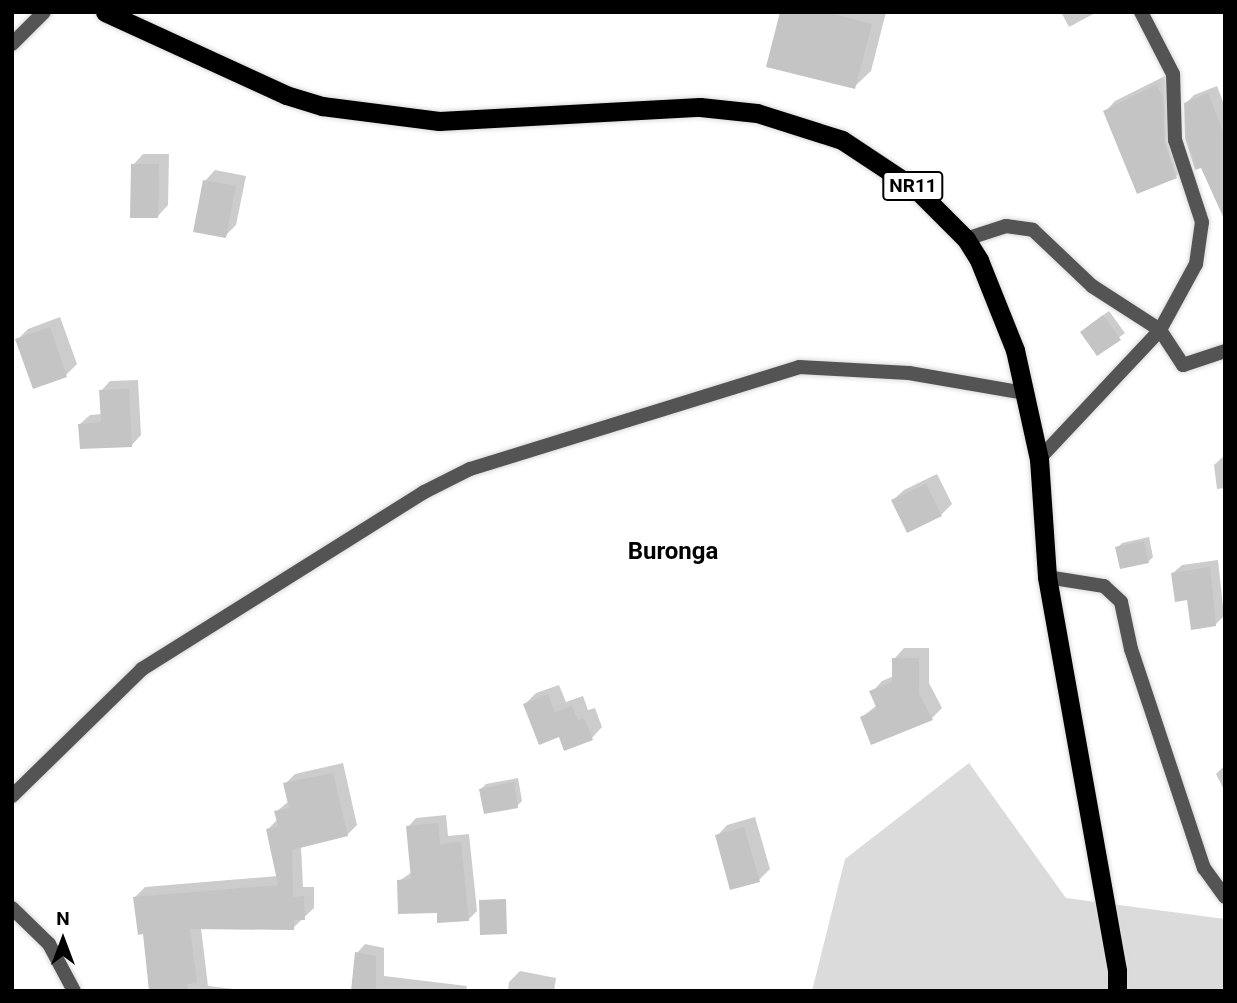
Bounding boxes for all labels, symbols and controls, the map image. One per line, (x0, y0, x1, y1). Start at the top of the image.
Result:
road number: NR11 (881, 170, 944, 202)
district label: Buronga (628, 538, 718, 566)
north arrow (28, 905, 98, 975)
text: N (56, 907, 70, 930)

